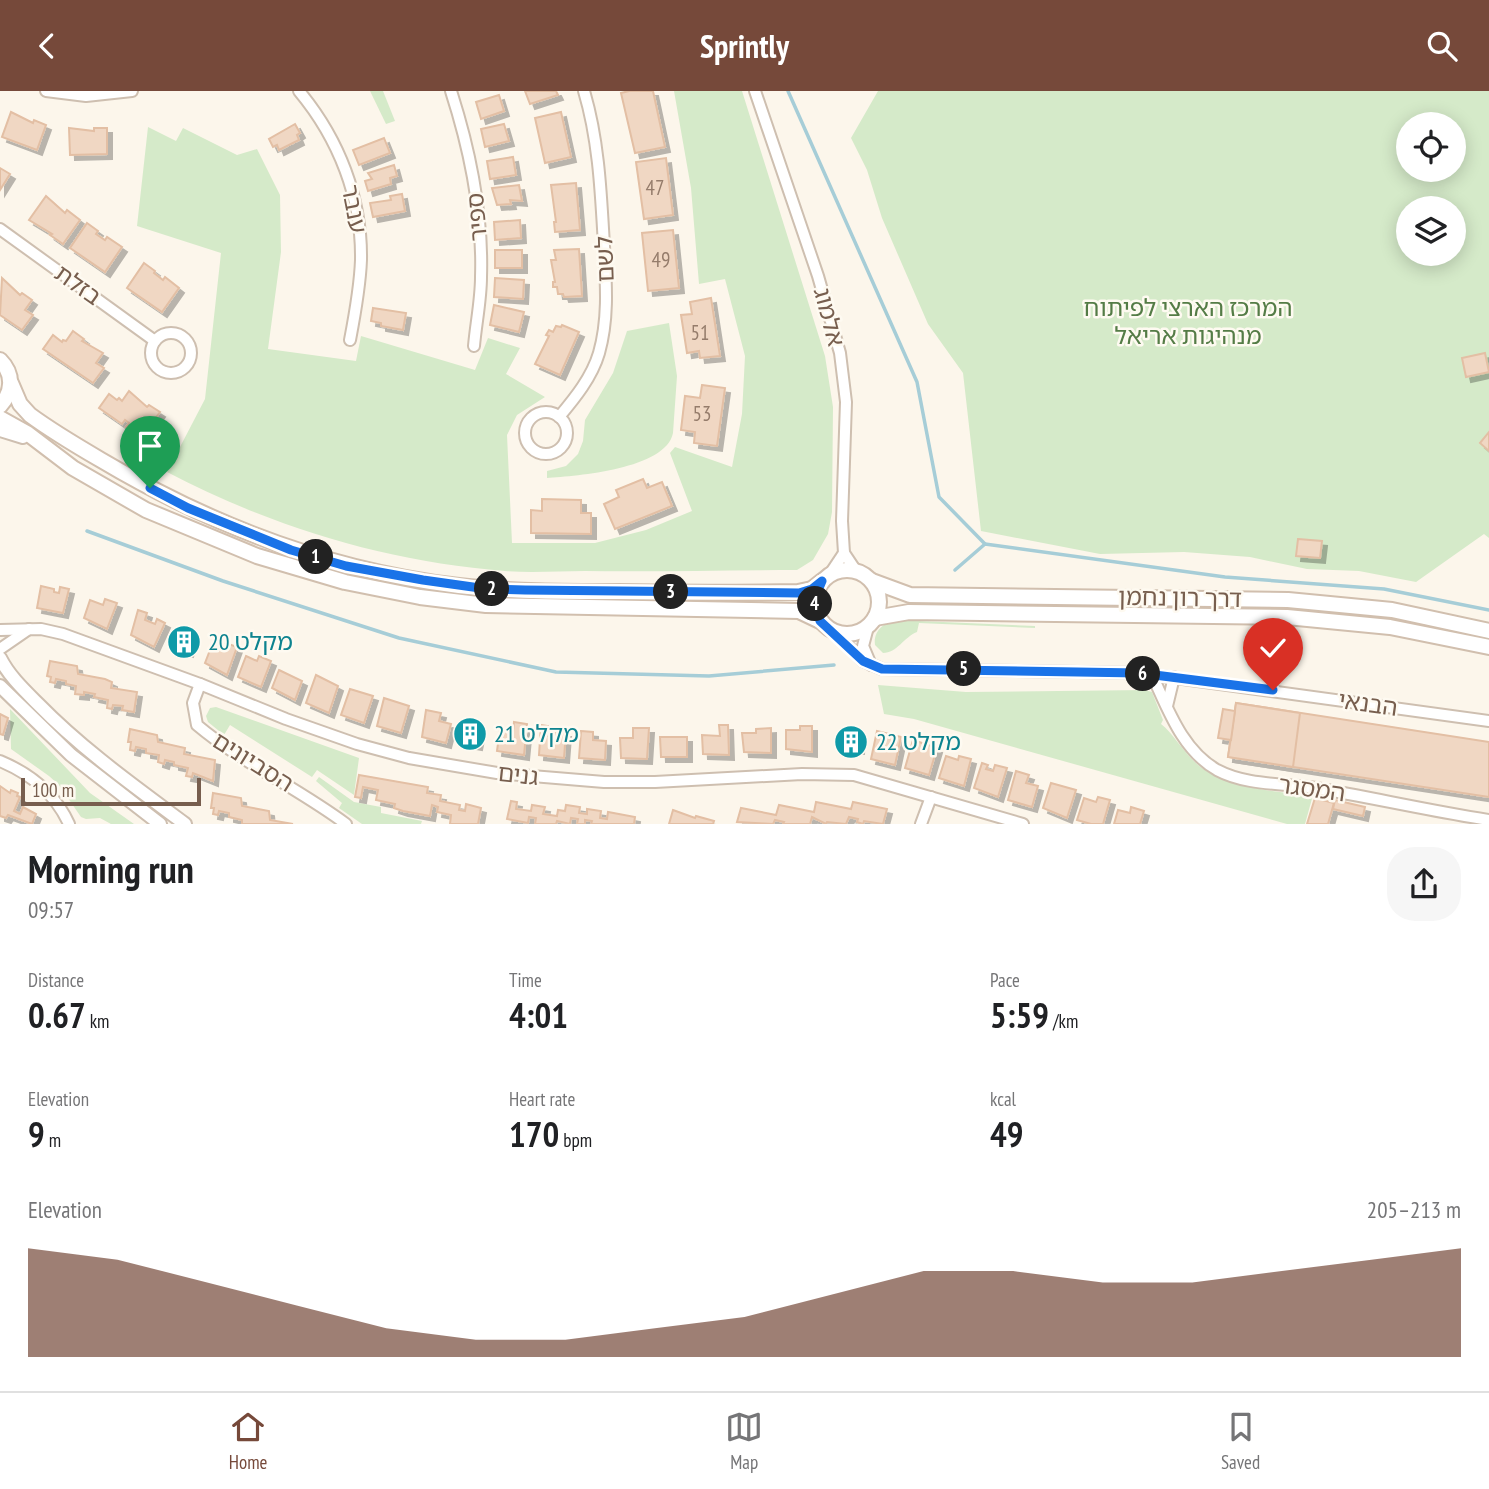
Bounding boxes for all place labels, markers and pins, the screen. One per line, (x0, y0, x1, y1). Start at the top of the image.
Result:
pin (120, 416, 180, 488)
pin: 1 (298, 539, 334, 575)
pin: 2 (475, 571, 510, 607)
pin: 3 (654, 575, 688, 609)
pin: 4 (798, 587, 832, 621)
pin (1243, 618, 1303, 690)
building icon: מקלט 20 (165, 623, 203, 661)
place label: מקלט 20 (208, 626, 293, 657)
pin: 5 (946, 651, 982, 687)
pin: 6 (1126, 657, 1160, 691)
building icon: מקלט 21 (451, 715, 489, 753)
place label: מקלט 21 (494, 718, 579, 749)
building icon: מקלט 22 (832, 723, 870, 761)
place label: מקלט 22 (876, 726, 961, 757)

